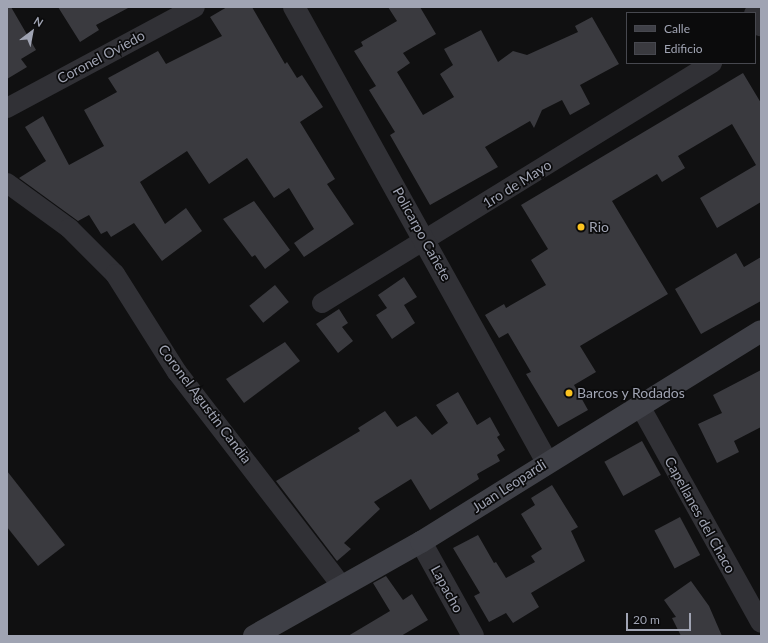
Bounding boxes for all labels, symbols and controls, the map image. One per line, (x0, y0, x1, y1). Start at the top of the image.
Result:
north arrow (12, 12, 52, 52)
legend (626, 12, 756, 64)
text: N (32, 14, 46, 29)
text: Calle (664, 21, 690, 36)
street label: Coronel Oviedo (54, 27, 148, 87)
text: Edificio (664, 41, 703, 56)
street label: 1ro de Mayo (480, 156, 554, 212)
street label: Policarpo Cañete (389, 184, 455, 284)
place label: Rio (589, 219, 609, 235)
marker: Rio (576, 222, 586, 232)
street label: Coronel Agustin Candia (155, 341, 255, 467)
place label: Barcos y Rodados (577, 385, 686, 401)
marker: Barcos y Rodados (564, 388, 574, 398)
street label: Capellanes del Chaco (661, 454, 739, 576)
street label: Juan Leopardi (469, 456, 549, 516)
street label: Lapacho (427, 562, 467, 616)
scale bar (628, 605, 693, 631)
text: 20 m (633, 612, 660, 627)

